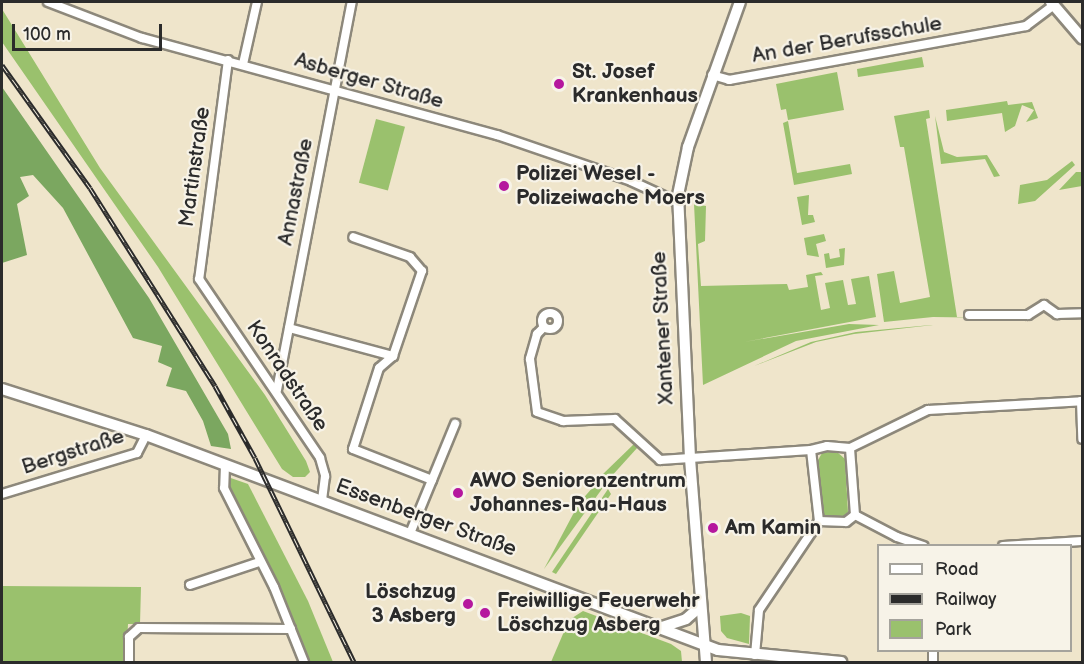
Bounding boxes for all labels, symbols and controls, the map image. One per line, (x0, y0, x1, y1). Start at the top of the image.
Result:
street label: An der Berufsschule (750, 11, 944, 69)
scale bar (15, 12, 165, 50)
text: 100 m (23, 24, 71, 45)
street label: Asberger Straße (291, 48, 447, 114)
place label: St. Josef Krankenhaus (572, 59, 698, 109)
marker: St. Josef Krankenhaus (550, 75, 568, 93)
street label: Martinstraße (174, 105, 216, 229)
street label: Annastraße (273, 136, 319, 248)
place label: Polizei Wesel - Polizeiwache Moers (516, 161, 705, 211)
marker: Polizei Wesel - Polizeiwache Moers (497, 179, 511, 193)
street label: Xantener Straße (646, 251, 680, 405)
street label: Konradstraße (241, 316, 333, 436)
street label: Bergstraße (19, 424, 127, 480)
place label: AWO Seniorenzentrum Johannes-Rau-Haus (470, 468, 686, 518)
street label: Essenberger Straße (332, 474, 520, 562)
marker: AWO Seniorenzentrum Johannes-Rau-Haus (451, 486, 465, 500)
place label: Am Kamin (725, 515, 821, 541)
marker: Am Kamin (706, 521, 720, 535)
legend (877, 544, 1072, 652)
text: Road (935, 559, 979, 580)
place label: Löschzug 3 Asberg (365, 579, 456, 629)
place label: Freiwillige Feuerwehr Löschzug Asberg (497, 588, 700, 638)
text: Railway (935, 589, 997, 610)
marker: Löschzug 3 Asberg (461, 597, 475, 611)
marker: Freiwillige Feuerwehr Löschzug Asberg (478, 606, 492, 620)
text: Park (935, 619, 971, 640)

